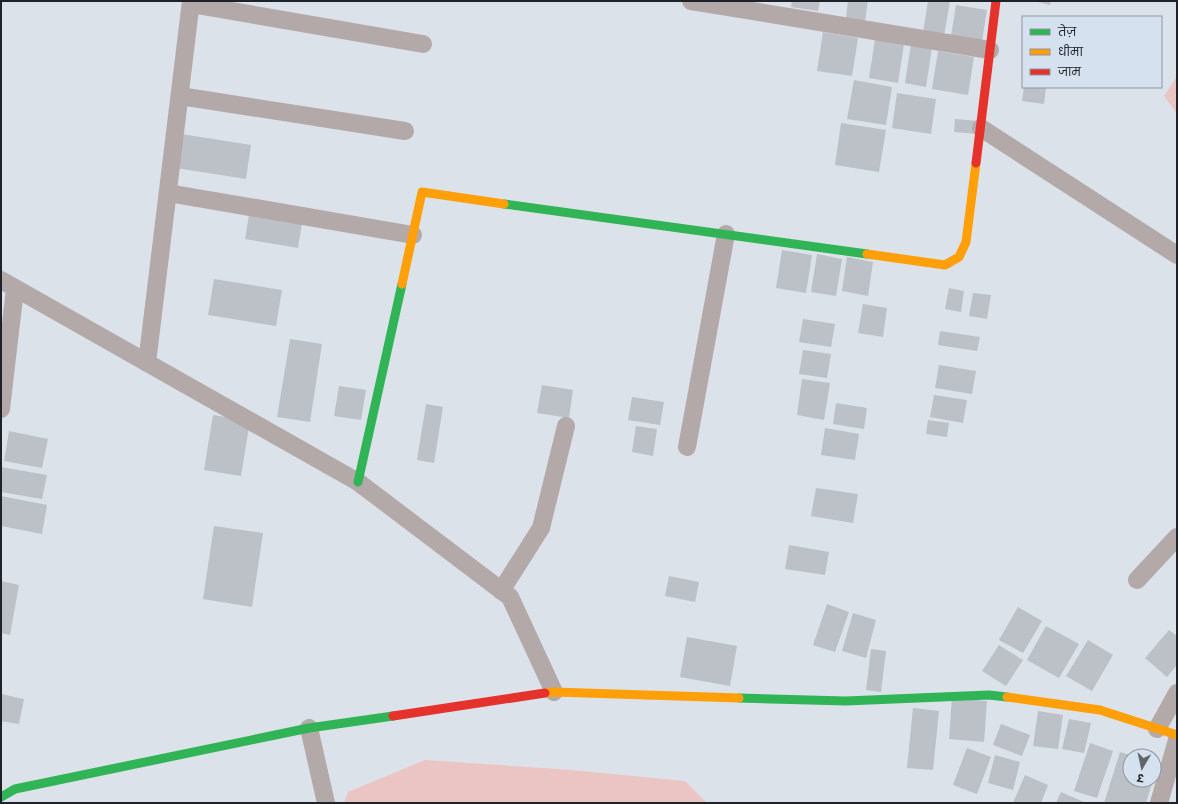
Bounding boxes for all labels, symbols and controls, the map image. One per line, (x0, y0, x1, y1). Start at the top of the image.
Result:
legend (1022, 16, 1162, 88)
text: तेज़ (1057, 23, 1077, 40)
text: धीमा (1058, 43, 1084, 60)
text: जाम (1057, 63, 1082, 80)
north arrow (1122, 748, 1162, 788)
text: उ (1135, 769, 1146, 786)

